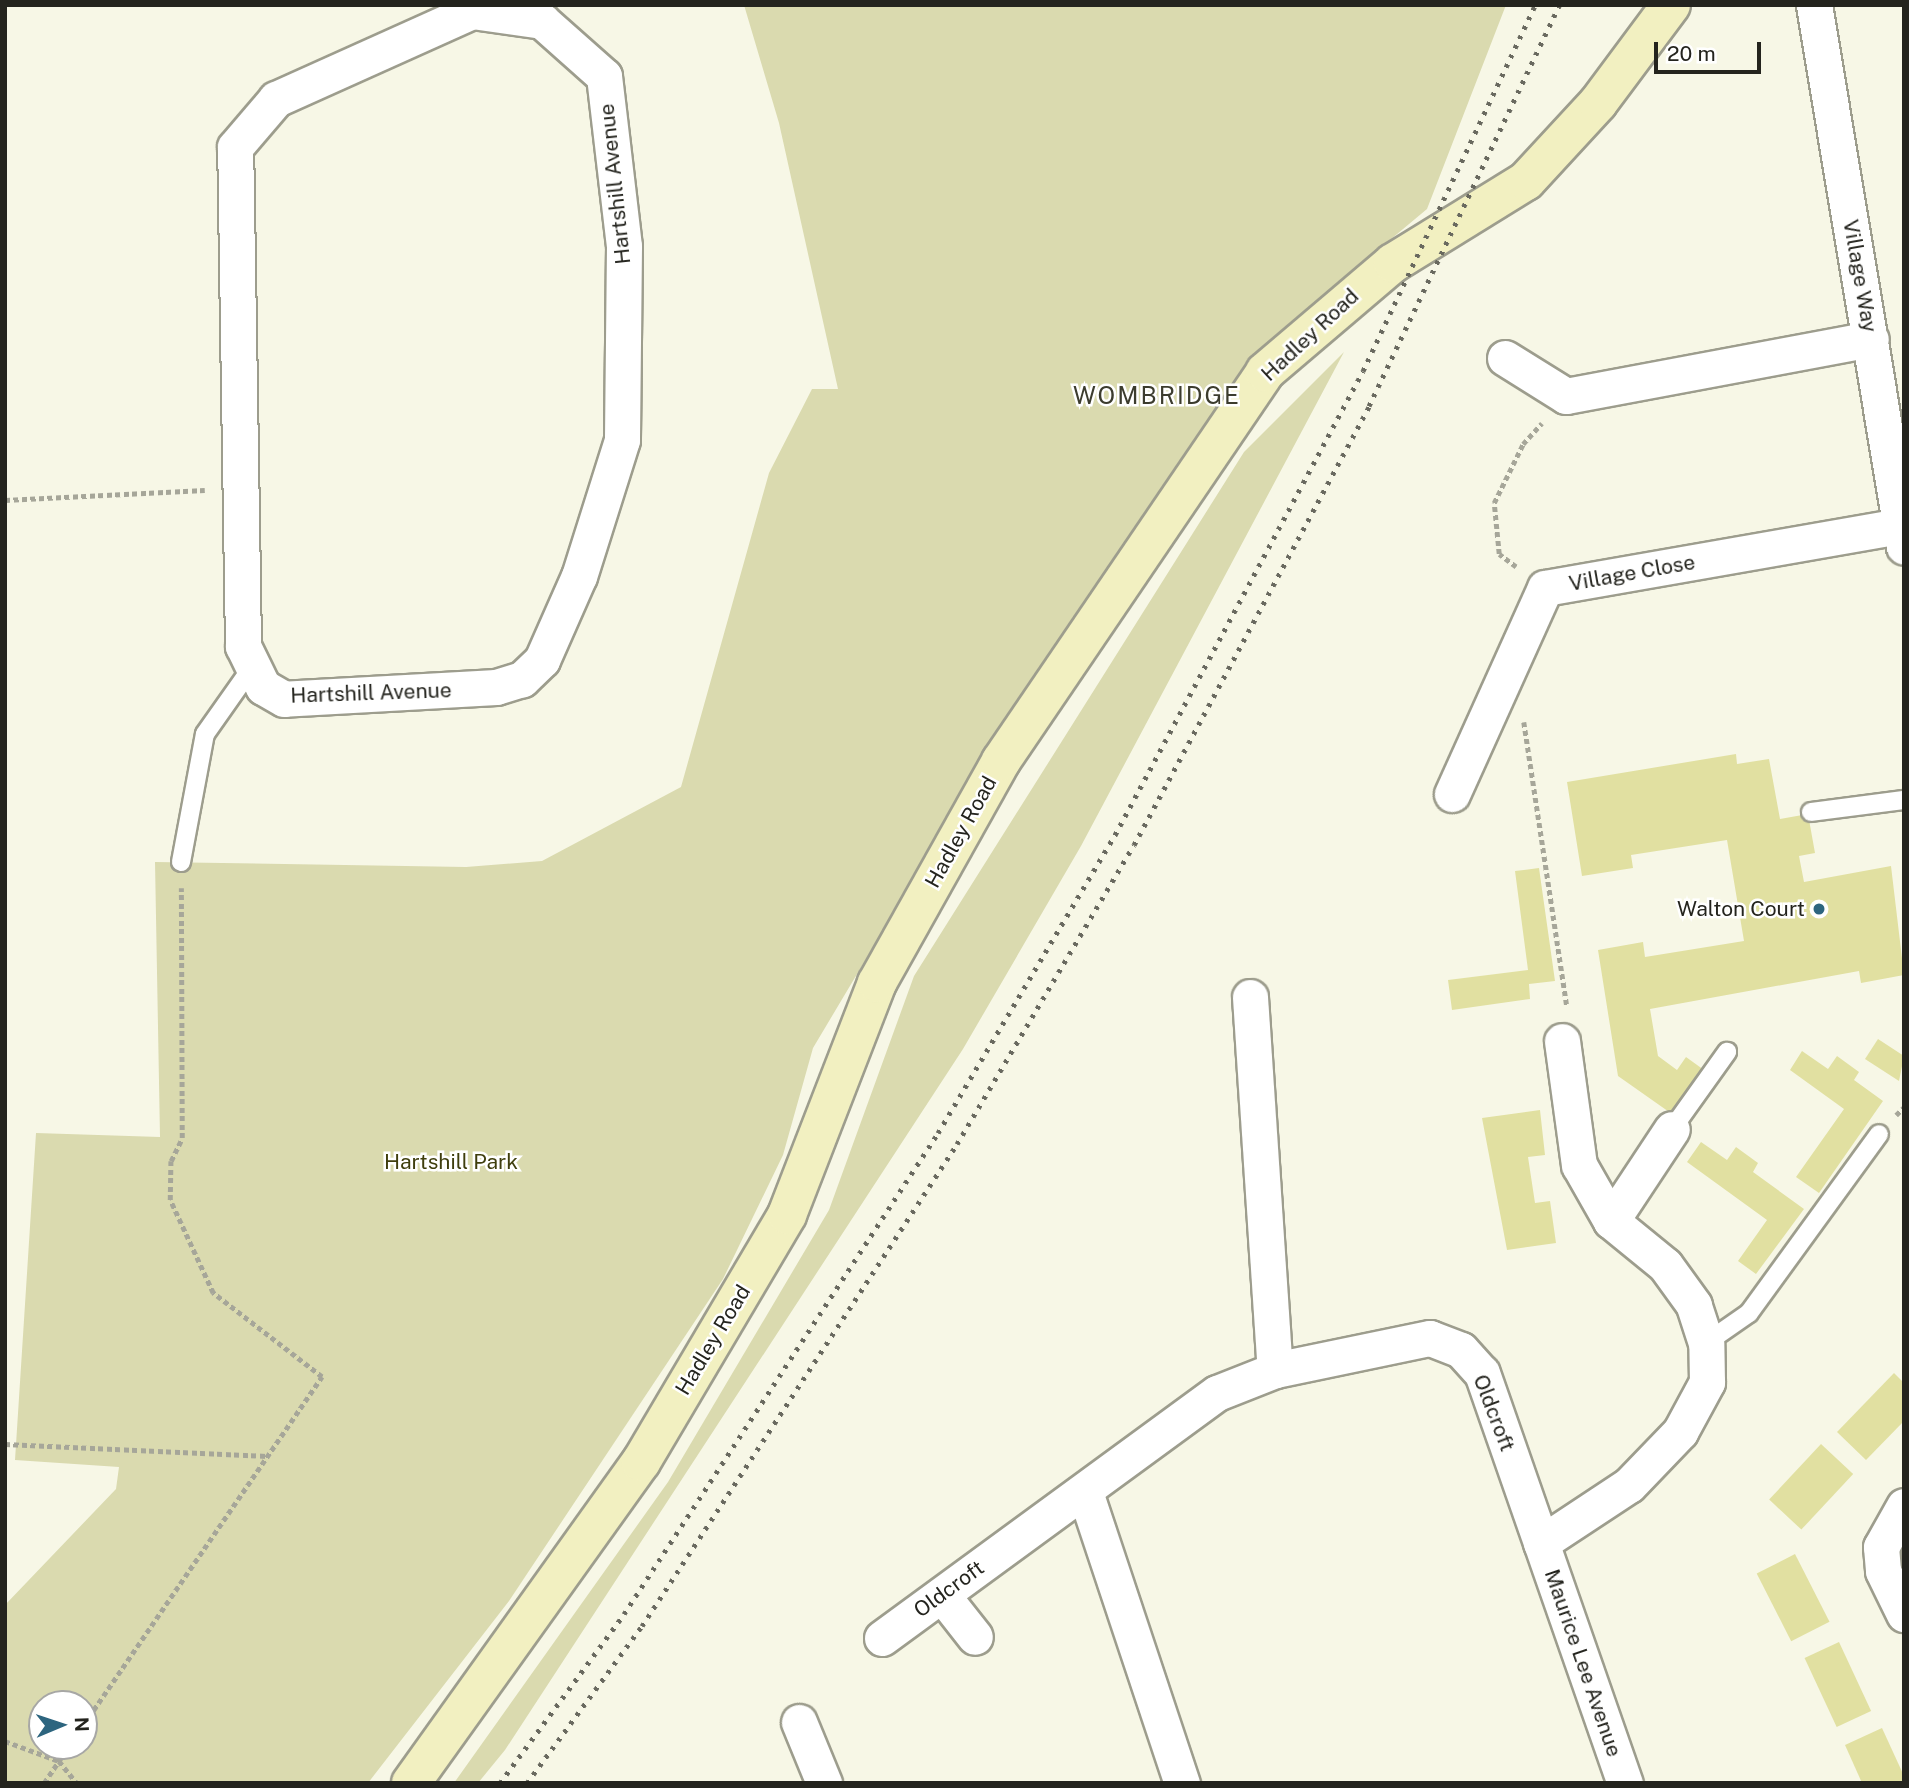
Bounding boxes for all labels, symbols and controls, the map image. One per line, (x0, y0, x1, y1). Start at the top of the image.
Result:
scale bar (1657, 28, 1764, 72)
text: 20 m (1667, 41, 1716, 66)
street label: Hartshill Avenue (594, 102, 636, 266)
street label: Village Way (1838, 217, 1882, 335)
street label: Hadley Road (1256, 284, 1364, 386)
district label: WOMBRIDGE (1074, 382, 1240, 410)
street label: Village Close (1567, 550, 1697, 596)
street label: Hartshill Avenue (290, 678, 452, 708)
street label: Hadley Road (920, 772, 1002, 892)
place label: Walton Court (1677, 896, 1805, 922)
marker: Walton Court (1811, 901, 1827, 917)
park label: Hartshill Park (384, 1149, 518, 1175)
street label: Hadley Road (670, 1280, 756, 1400)
street label: Oldcroft (1468, 1371, 1520, 1455)
street label: Oldcroft (909, 1555, 989, 1623)
street label: Maurice Lee Avenue (1539, 1566, 1627, 1760)
north arrow (28, 1690, 98, 1760)
text: N (71, 1717, 93, 1732)

